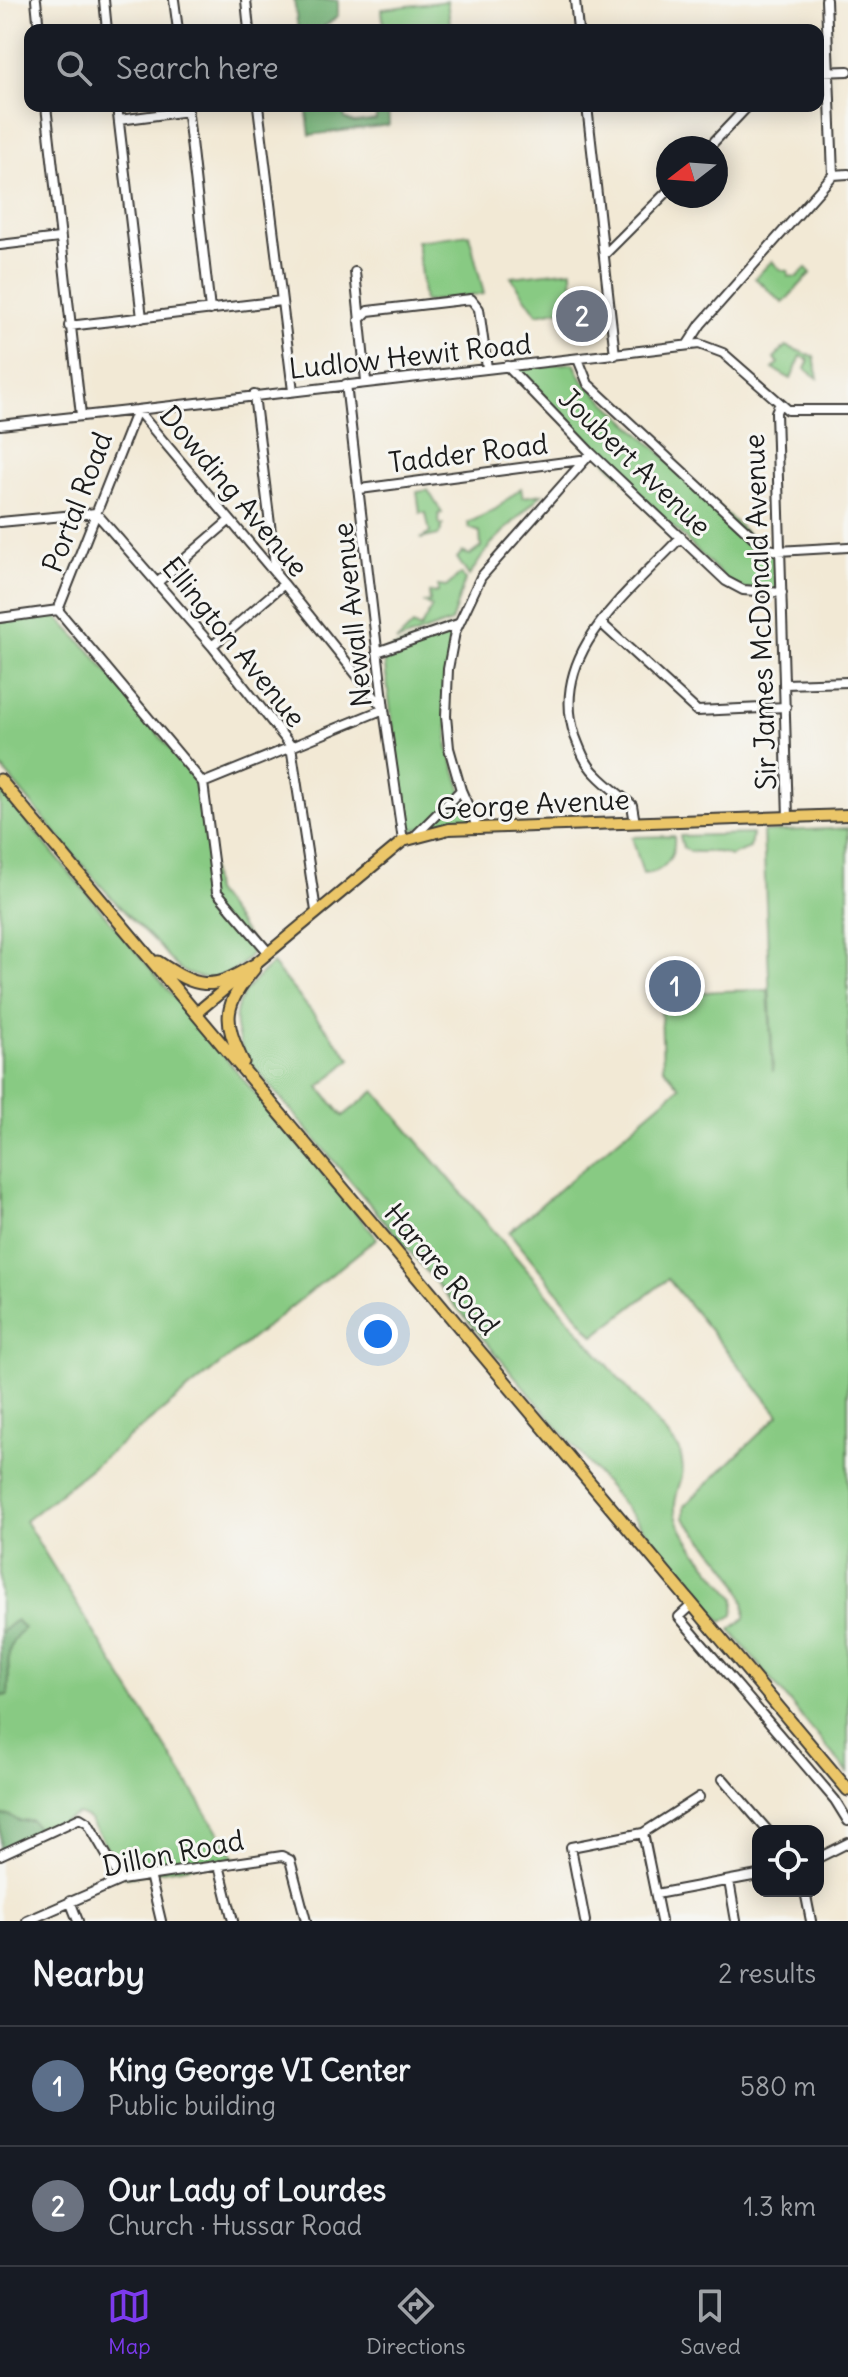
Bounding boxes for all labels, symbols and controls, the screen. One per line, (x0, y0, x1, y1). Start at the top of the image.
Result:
search box (24, 24, 824, 112)
icon: search (52, 46, 96, 90)
text: Search here (116, 49, 279, 87)
north arrow (656, 136, 728, 208)
pin: 2 (556, 286, 608, 346)
street label: Ludlow Hewit Road (287, 325, 533, 387)
street label: Joubert Avenue (551, 380, 719, 544)
street label: Dowding Avenue (152, 398, 316, 584)
street label: Tadder Road (386, 425, 550, 481)
street label: Portal Road (34, 427, 120, 577)
street label: Sir James McDonald Avenue (736, 433, 784, 791)
street label: Newall Avenue (324, 521, 380, 709)
street label: Ellington Avenue (154, 549, 314, 735)
street label: George Avenue (435, 781, 631, 827)
pin: 1 (649, 956, 701, 1016)
street label: Harare Road (376, 1196, 508, 1342)
your location (358, 1314, 398, 1354)
street label: Dillon Road (99, 1822, 247, 1884)
map controls (752, 1825, 824, 1897)
button: locate (752, 1825, 824, 1897)
text: Nearby (32, 1952, 145, 1995)
text: 2 results (718, 1957, 816, 1990)
text: King George VI Center (108, 2051, 411, 2089)
text: 1 (53, 2070, 63, 2103)
text: 580 m (740, 2070, 816, 2103)
text: Public building (108, 2089, 276, 2122)
text: Our Lady of Lourdes (108, 2171, 386, 2209)
text: 2 (51, 2190, 65, 2223)
text: 1.3 km (743, 2190, 816, 2223)
text: Church · Hussar Road (108, 2209, 362, 2242)
tab: Map (107, 2284, 151, 2360)
tab: Directions (366, 2284, 466, 2360)
tab: Saved (680, 2284, 741, 2360)

